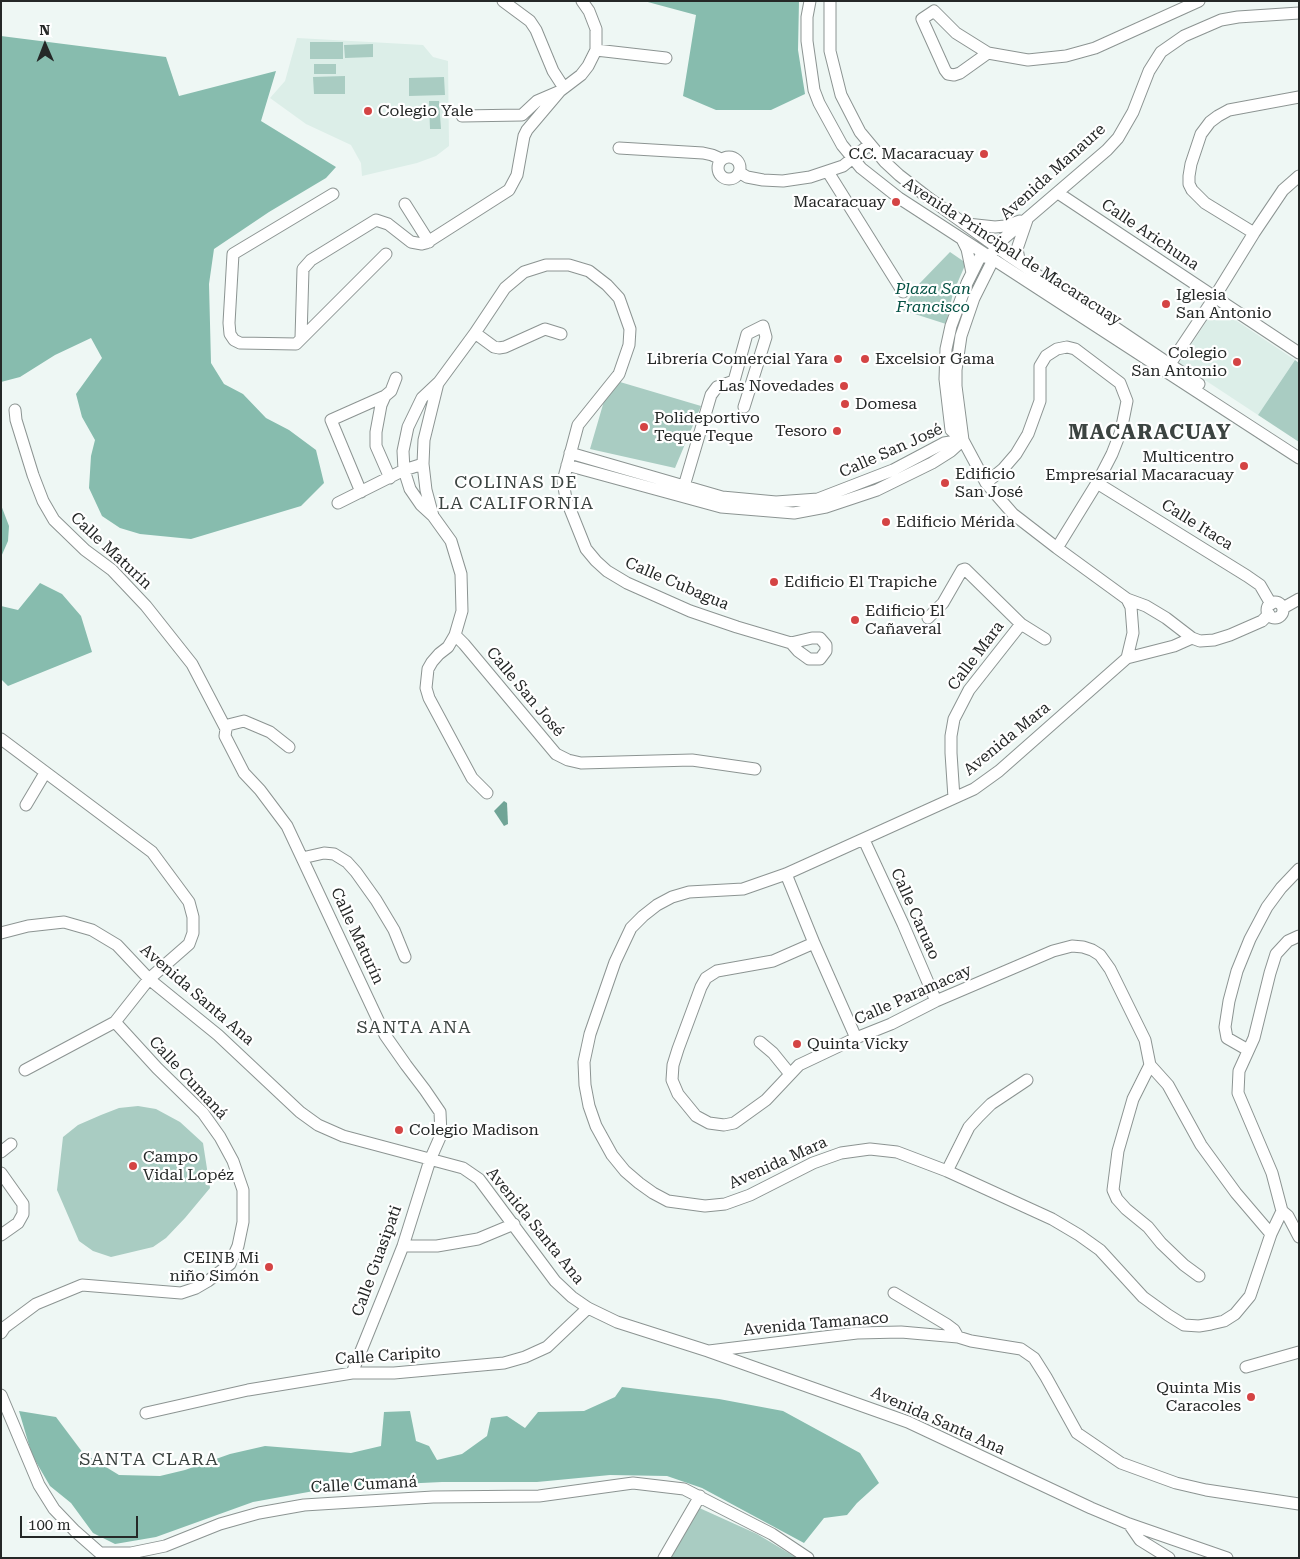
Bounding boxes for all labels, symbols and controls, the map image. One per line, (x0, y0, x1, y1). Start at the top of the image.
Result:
north arrow (20, 20, 70, 70)
text: N (39, 22, 50, 38)
place label: Colegio Yale (378, 101, 473, 121)
marker: Colegio Yale (362, 105, 374, 117)
street label: Avenida Manaure (997, 120, 1109, 224)
place label: C.C. Macaracuay (848, 144, 974, 164)
marker: C.C. Macaracuay (978, 148, 990, 160)
street label: Avenida Principal de Macaracuay (899, 174, 1125, 330)
place label: Macaracuay (793, 192, 886, 212)
street label: Calle Arichuna (1097, 195, 1203, 275)
marker: Macaracuay (890, 196, 902, 208)
park label: Plaza San Francisco (895, 279, 971, 317)
place label: Iglesia San Antonio (1176, 285, 1271, 323)
marker: Iglesia San Antonio (1160, 298, 1172, 310)
place label: Colegio San Antonio (1132, 343, 1227, 381)
place label: Librería Comercial Yara (647, 349, 828, 369)
place label: Excelsior Gama (875, 349, 995, 369)
marker: Librería Comercial Yara (832, 353, 844, 365)
marker: Excelsior Gama (859, 353, 871, 365)
marker: Colegio San Antonio (1231, 356, 1243, 368)
place label: Las Novedades (718, 376, 834, 396)
marker: Las Novedades (838, 380, 850, 392)
place label: Domesa (855, 394, 917, 414)
marker: Domesa (839, 398, 851, 410)
place label: Polideportivo Teque Teque (654, 408, 760, 446)
street label: Calle San José (836, 420, 946, 482)
district label: MACARACUAY (1067, 420, 1233, 446)
marker: Polideportivo Teque Teque (638, 421, 650, 433)
place label: Tesoro (775, 421, 827, 441)
marker: Tesoro (831, 425, 843, 437)
place label: Multicentro Empresarial Macaracuay (1045, 447, 1234, 485)
marker: Multicentro Empresarial Macaracuay (1238, 460, 1250, 472)
place label: Edificio San José (955, 464, 1023, 502)
district label: COLINAS DE LA CALIFORNIA (436, 472, 596, 514)
marker: Edificio San José (939, 477, 951, 489)
street label: Calle Itaca (1158, 495, 1236, 555)
street label: Calle Maturín (66, 508, 156, 594)
place label: Edificio Mérida (896, 512, 1015, 532)
marker: Edificio Mérida (880, 516, 892, 528)
street label: Calle Cubagua (622, 553, 732, 615)
place label: Edificio El Trapiche (784, 572, 937, 592)
marker: Edificio El Trapiche (768, 576, 780, 588)
place label: Edificio El Cañaveral (865, 601, 945, 639)
marker: Edificio El Cañaveral (849, 614, 861, 626)
street label: Calle Mara (944, 618, 1008, 694)
street label: Calle San José (482, 643, 568, 741)
street label: Avenida Mara (960, 698, 1054, 780)
street label: Calle Caruao (886, 865, 944, 963)
street label: Calle Maturín (326, 885, 388, 987)
street label: Avenida Santa Ana (136, 940, 258, 1050)
street label: Calle Paramacay (851, 961, 975, 1029)
district label: SANTA ANA (355, 1017, 473, 1039)
street label: Calle Cumaná (145, 1032, 231, 1124)
place label: Quinta Vicky (807, 1034, 908, 1054)
marker: Quinta Vicky (791, 1038, 803, 1050)
place label: Colegio Madison (409, 1120, 539, 1140)
marker: Colegio Madison (393, 1124, 405, 1136)
street label: Avenida Mara (726, 1133, 830, 1193)
place label: Campo Vidal Lopéz (143, 1147, 234, 1185)
marker: Campo Vidal Lopéz (127, 1160, 139, 1172)
street label: Avenida Santa Ana (482, 1164, 588, 1288)
street label: Calle Guasipati (348, 1203, 406, 1319)
place label: CEINB Mi niño Simón (170, 1248, 259, 1286)
marker: CEINB Mi niño Simón (263, 1261, 275, 1273)
street label: Avenida Tamanaco (742, 1308, 890, 1340)
street label: Calle Caripito (335, 1343, 441, 1369)
place label: Quinta Mis Caracoles (1156, 1378, 1241, 1416)
street label: Avenida Santa Ana (868, 1383, 1008, 1459)
marker: Quinta Mis Caracoles (1245, 1391, 1257, 1403)
district label: SANTA CLARA (78, 1449, 220, 1471)
street label: Calle Cumaná (310, 1473, 418, 1497)
scale bar (22, 1506, 140, 1538)
text: 100 m (28, 1516, 71, 1534)

